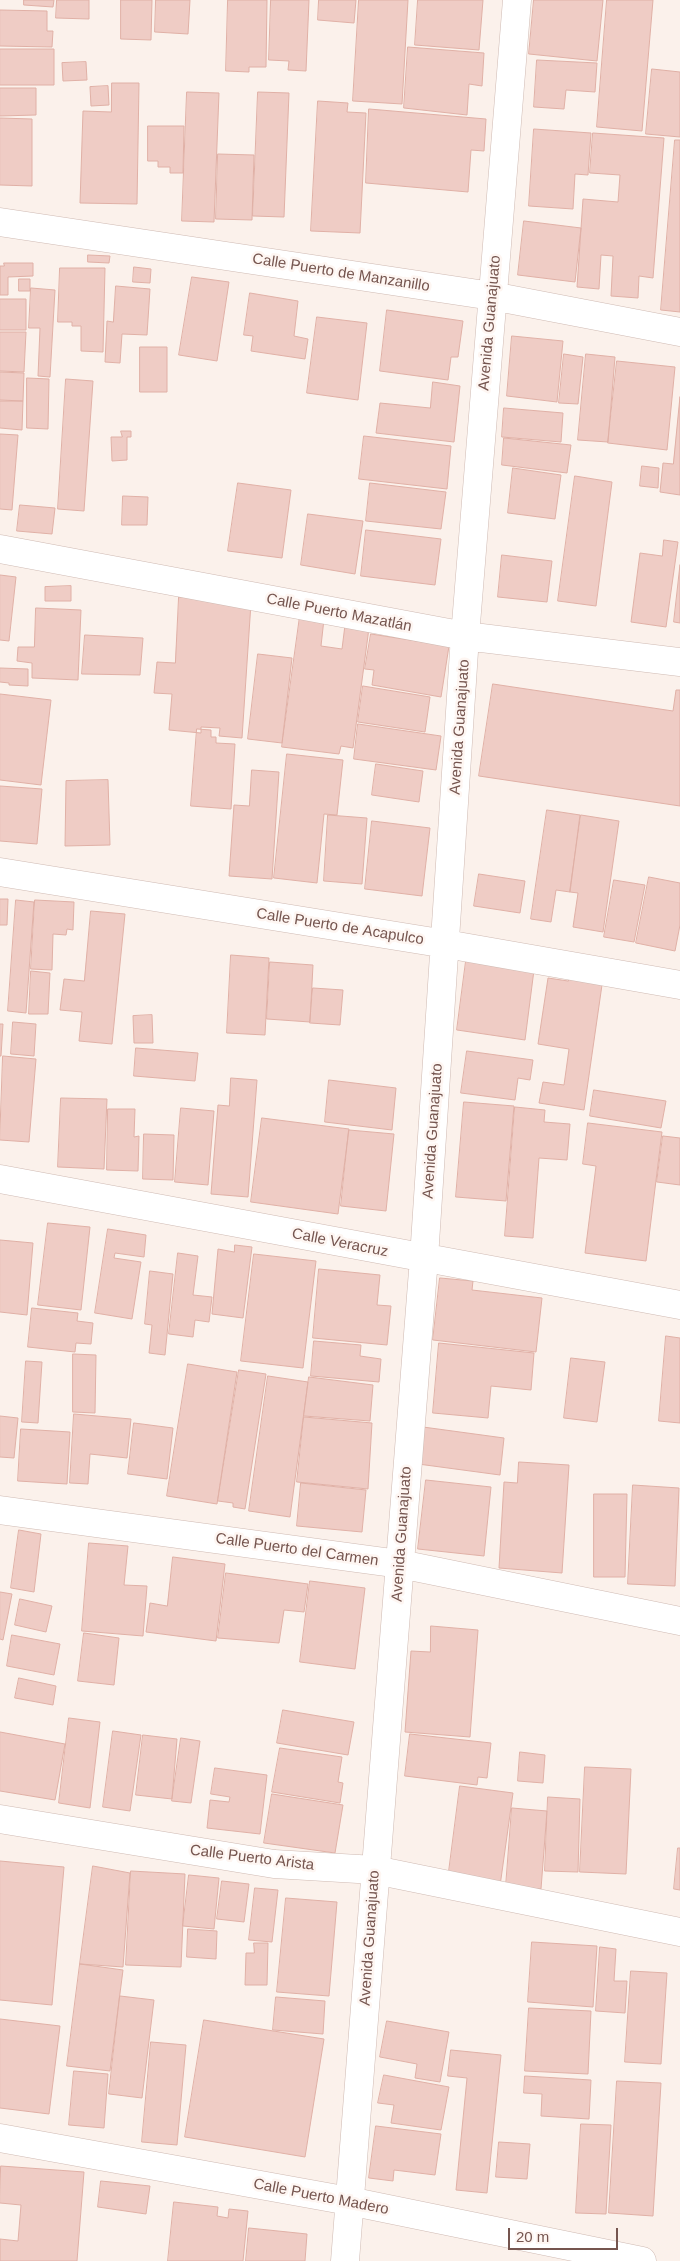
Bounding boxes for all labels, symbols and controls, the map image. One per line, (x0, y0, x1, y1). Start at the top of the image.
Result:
street label: Calle Puerto de Manzanillo (251, 250, 431, 296)
street label: Avenida Guanajuato (475, 255, 505, 391)
street label: Calle Puerto Mazatlán (265, 590, 413, 636)
street label: Avenida Guanajuato (446, 659, 474, 795)
street label: Calle Puerto de Acapulco (255, 905, 425, 949)
street label: Avenida Guanajuato (419, 1063, 447, 1199)
street label: Calle Veracruz (290, 1225, 390, 1261)
street label: Avenida Guanajuato (388, 1466, 416, 1602)
street label: Calle Puerto del Carmen (214, 1530, 380, 1570)
street label: Calle Puerto Arista (189, 1841, 315, 1875)
street label: Avenida Guanajuato (356, 1870, 384, 2006)
street label: Calle Puerto Madero (252, 2175, 390, 2219)
scale bar (510, 2218, 620, 2250)
text: 20 m (516, 2228, 549, 2245)

